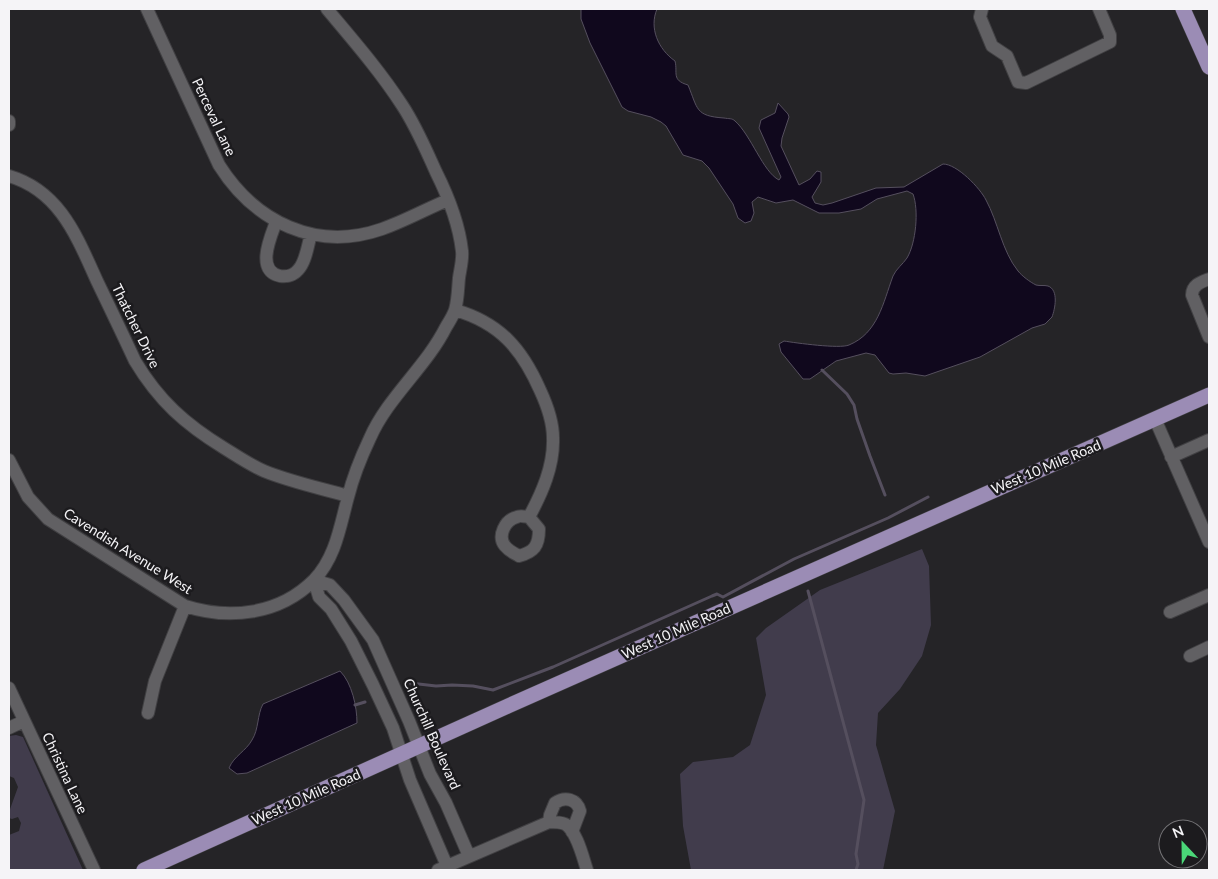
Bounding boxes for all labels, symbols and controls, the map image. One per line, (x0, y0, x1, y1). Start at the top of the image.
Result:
street label: Perceval Lane (189, 75, 240, 159)
street label: Thatcher Drive (109, 281, 164, 371)
street label: West 10 Mile Road (989, 436, 1103, 497)
street label: Cavendish Avenue West (61, 504, 196, 597)
street label: West 10 Mile Road (619, 599, 733, 662)
street label: Churchill Boulevard (400, 676, 465, 792)
street label: Christina Lane (39, 729, 92, 816)
street label: West 10 Mile Road (249, 765, 363, 828)
north arrow (1158, 819, 1208, 869)
text: N (1170, 822, 1186, 841)

